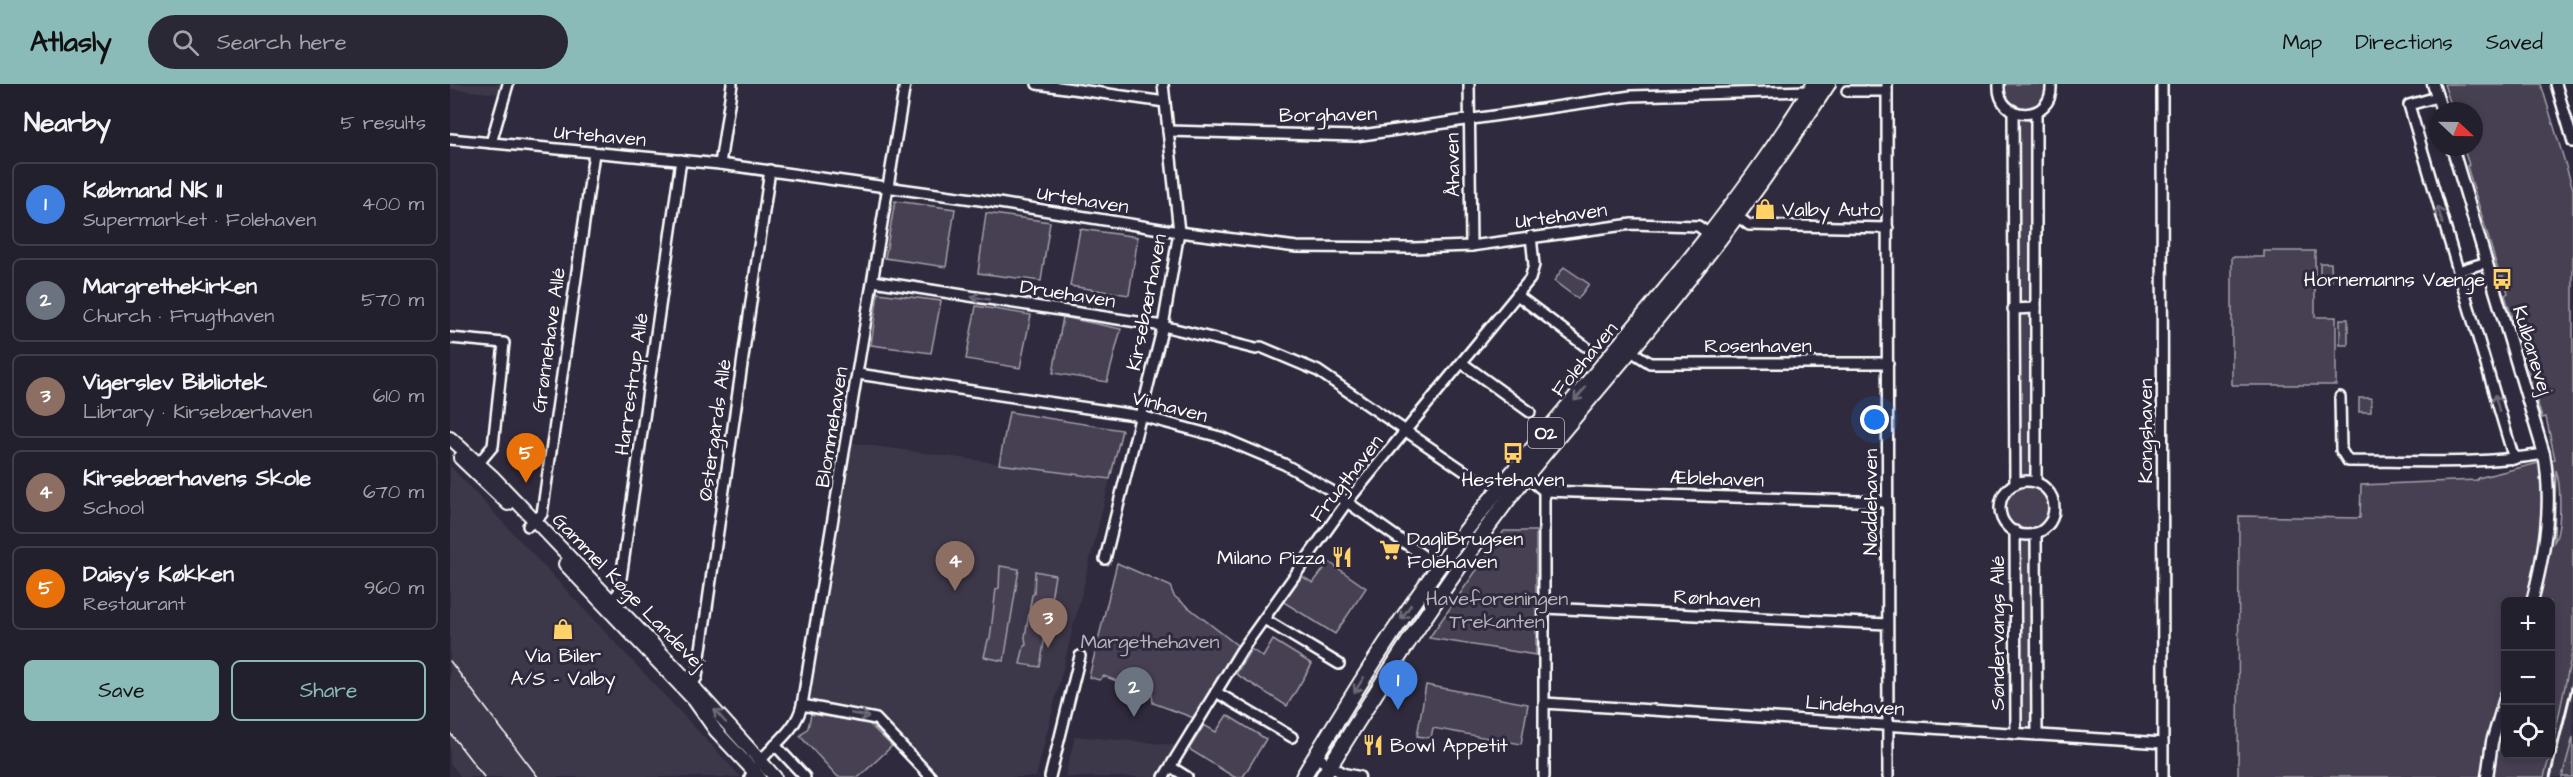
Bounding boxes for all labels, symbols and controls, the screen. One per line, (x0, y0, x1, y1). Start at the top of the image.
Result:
search box (148, 15, 568, 69)
text: Atlasly (30, 23, 112, 62)
icon: search (169, 26, 202, 59)
text: Search here (217, 27, 347, 58)
text: Map (2282, 28, 2322, 57)
text: Directions (2355, 28, 2453, 57)
text: Saved (2486, 28, 2543, 57)
street label: Borghaven (1279, 100, 1377, 131)
north arrow (2429, 102, 2483, 156)
text: Nearby (24, 105, 111, 141)
text: 5 results (341, 109, 426, 137)
street label: Urtehaven (553, 118, 647, 154)
street label: Åhaven (1438, 133, 1468, 197)
text: Købmand NK 11 (83, 175, 222, 206)
street label: Urtehaven (1035, 179, 1131, 221)
text: 1 (44, 190, 47, 218)
text: 400 m (362, 190, 424, 218)
street label: Urtehaven (1513, 196, 1609, 236)
place label: Valby Auto (1782, 196, 1880, 225)
shop icon: Valby Auto (1753, 197, 1777, 221)
text: Supermarket · Folehaven (83, 206, 316, 234)
one-way arrow (2434, 206, 2445, 225)
street label: Kirsebærhaven (1120, 231, 1174, 373)
street label: Grønnehave Allé (525, 266, 573, 414)
place label: Hornemanns Vænge (2304, 266, 2485, 295)
bus stop icon: Hornemanns Vænge (2490, 267, 2514, 291)
text: Margrethekirken (83, 271, 257, 302)
street label: Druehaven (1018, 273, 1118, 315)
text: 2 (40, 286, 51, 314)
text: 570 m (361, 286, 424, 314)
one-way arrow (971, 292, 991, 303)
text: Church · Frugthaven (83, 302, 274, 330)
street label: Kulbanevej (2505, 302, 2559, 399)
street label: Harrestrup Allé (608, 311, 656, 457)
street label: Folehaven (1545, 316, 1625, 403)
street label: Rosenhaven (1704, 332, 1812, 360)
street label: Østergårds Allé (691, 357, 740, 503)
street label: Blommehaven (809, 365, 855, 490)
text: Vigerslev Bibliotek (83, 367, 267, 398)
street label: Kongshaven (2132, 379, 2161, 483)
text: 3 (40, 382, 51, 410)
text: 610 m (373, 382, 424, 410)
street label: Vinhaven (1129, 384, 1210, 430)
one-way arrow (1573, 386, 1587, 401)
one-way arrow (2491, 394, 2503, 413)
text: Library · Kirsebærhaven (83, 398, 312, 426)
your location (1860, 405, 1889, 434)
road number: O2 (1528, 418, 1564, 448)
street label: Frugthaven (1304, 429, 1391, 529)
pin: 5 (506, 434, 546, 483)
bus stop icon: Hestehaven (1501, 441, 1525, 465)
street label: Nøddehaven (1857, 449, 1885, 555)
text: Kirsebærhavens Skole (83, 463, 311, 494)
street label: Æblehaven (1669, 463, 1764, 495)
place label: Hestehaven (1461, 466, 1565, 494)
text: 4 (39, 478, 52, 506)
text: 670 m (363, 478, 424, 506)
text: School (83, 494, 144, 522)
street label: Gammel Køge Landevej (545, 507, 711, 678)
place label: DagliBrugsen Folehaven (1407, 525, 1523, 576)
supermarket icon: DagliBrugsen Folehaven (1378, 538, 1402, 562)
pin: 4 (936, 542, 974, 591)
place label: Milano Pizza (1217, 544, 1325, 572)
restaurant icon: Milano Pizza (1330, 545, 1354, 569)
street label: Søndervangs Allé (1984, 555, 2013, 711)
text: Daisy's Køkken (83, 559, 234, 590)
text: 5 (38, 574, 53, 602)
text: 960 m (364, 574, 424, 602)
street label: Rønhaven (1673, 583, 1761, 615)
park label: Haveforeningen Trekanten (1426, 585, 1568, 636)
text: Restaurant (83, 590, 186, 618)
map controls (2501, 597, 2555, 759)
button: + (2501, 597, 2555, 651)
pin: 3 (1028, 598, 1068, 648)
one-way arrow (1400, 603, 1412, 620)
shop icon: Via Biler A/S - Valby (551, 617, 575, 641)
park label: Margethehaven (1081, 628, 1219, 657)
place label: Via Biler A/S - Valby (510, 642, 616, 694)
button: − (2501, 651, 2555, 705)
button: Save (24, 660, 219, 721)
button: Share (231, 660, 426, 721)
pin: 1 (1378, 660, 1418, 710)
pin: 2 (1114, 668, 1154, 717)
one-way arrow (1353, 676, 1365, 693)
street label: Lindehaven (1804, 689, 1905, 723)
button: locate (2501, 705, 2555, 759)
one-way arrow (713, 709, 727, 724)
one-way arrow (850, 710, 869, 721)
place label: Bowl Appetit (1390, 732, 1508, 760)
restaurant icon: Bowl Appetit (1361, 733, 1385, 757)

